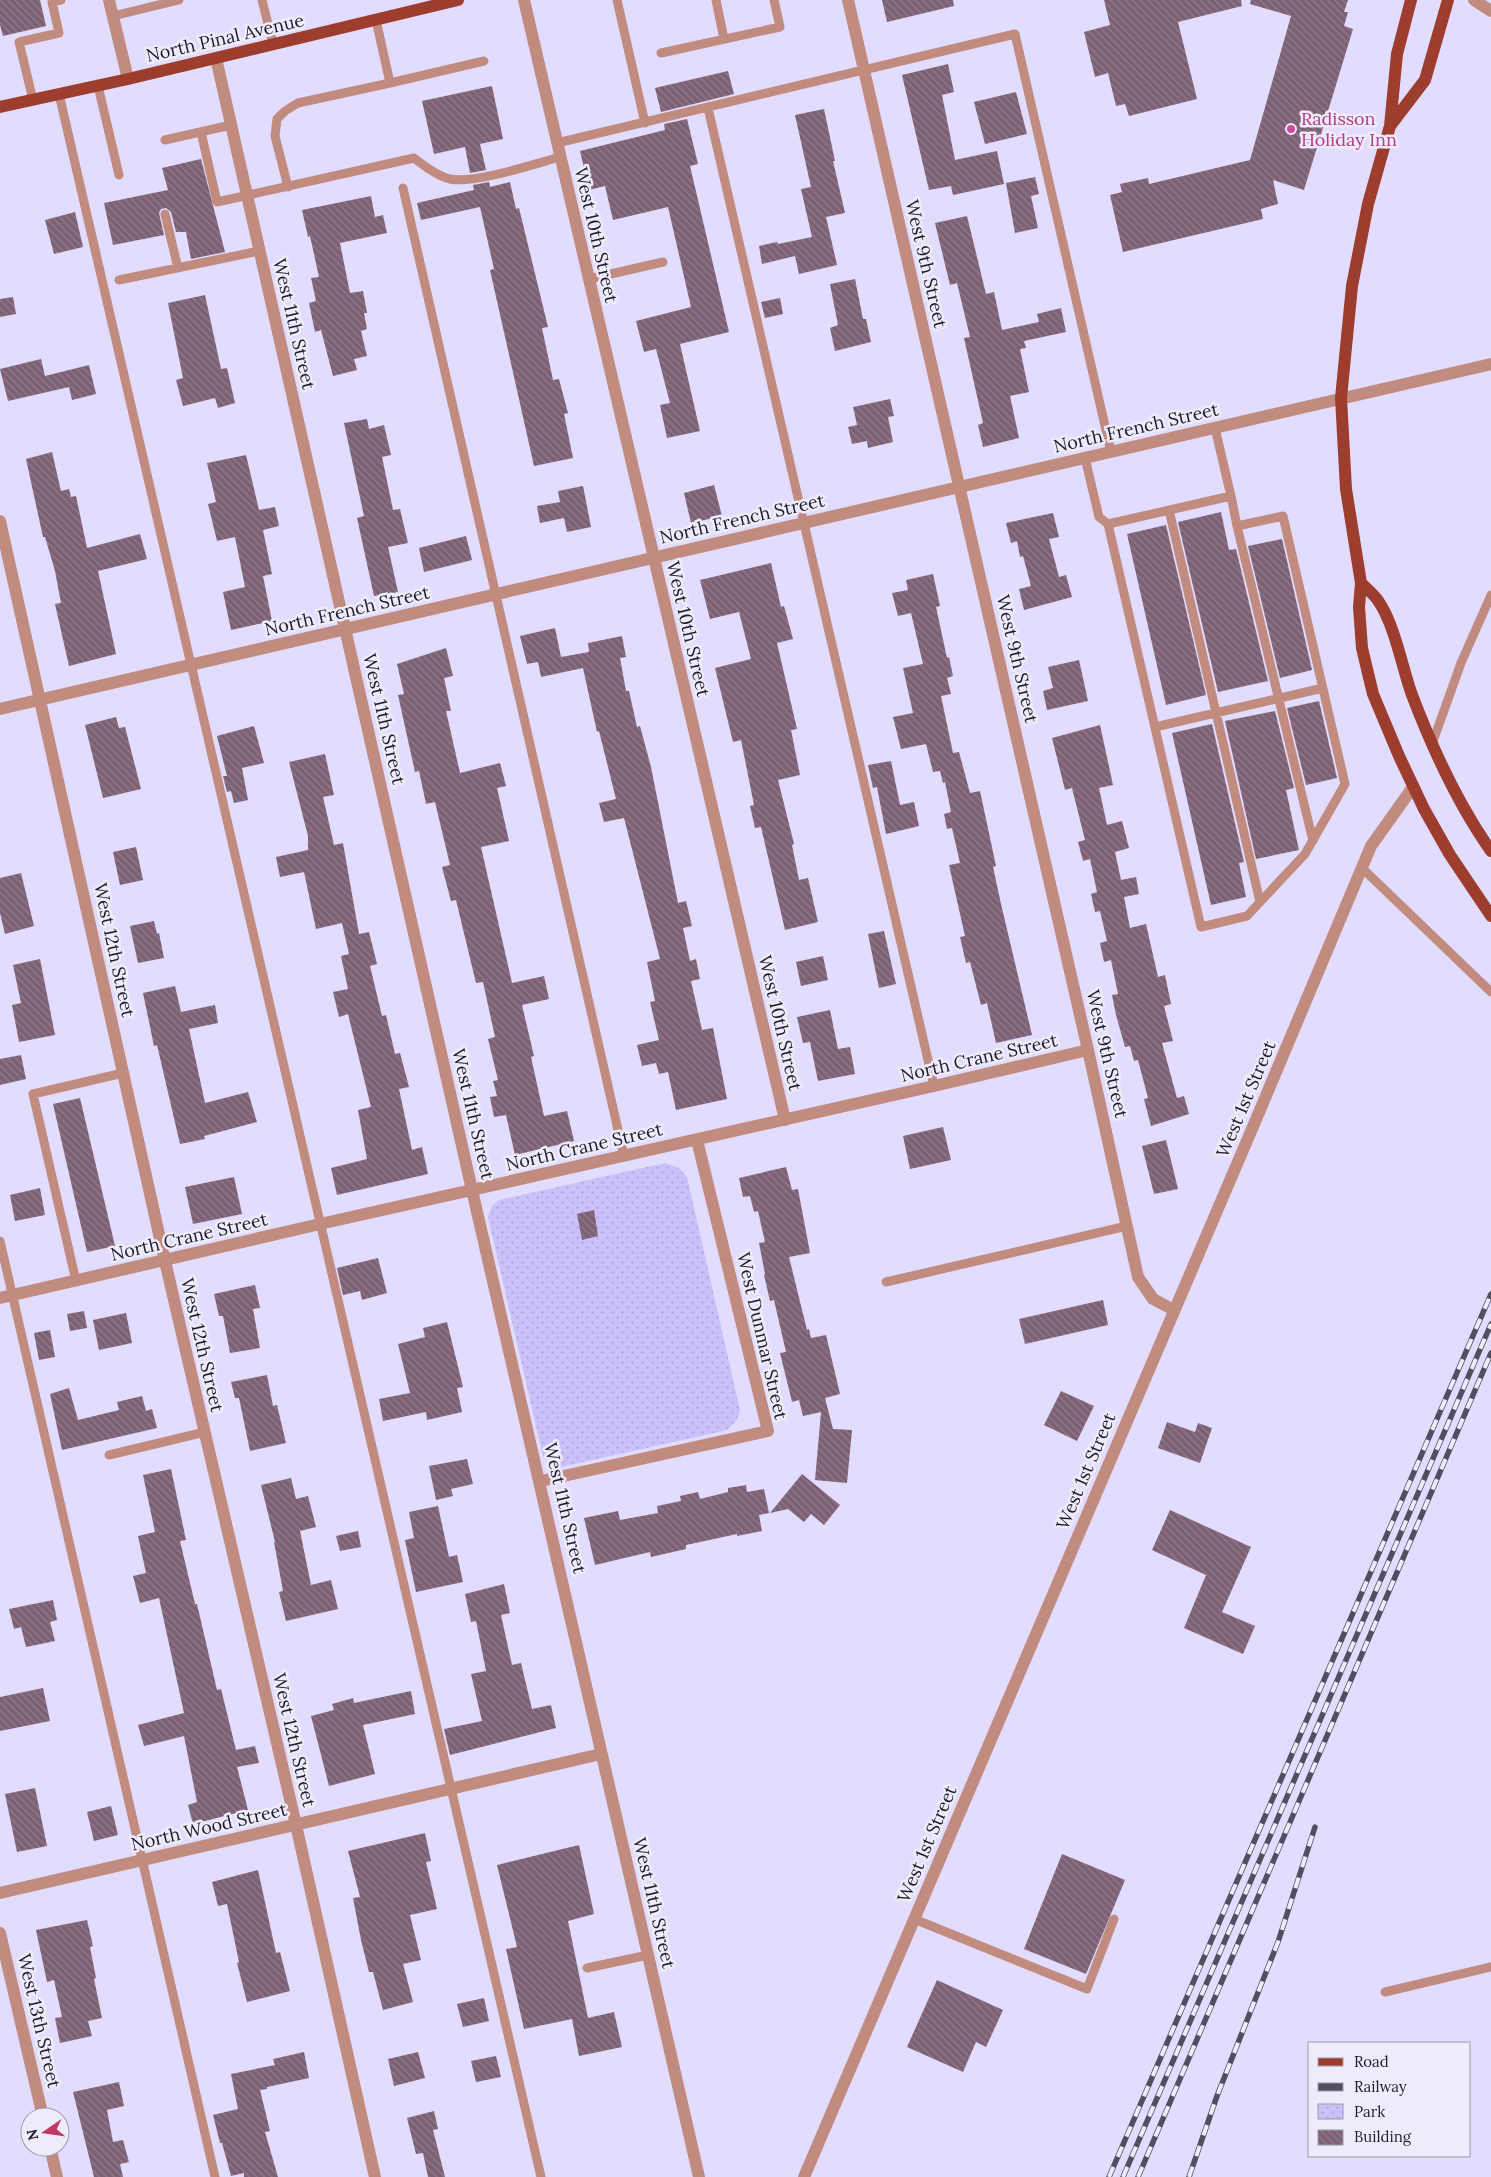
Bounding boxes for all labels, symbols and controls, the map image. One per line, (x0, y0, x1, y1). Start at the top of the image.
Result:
street label: North Pinal Avenue (144, 8, 306, 67)
place label: Radisson Holiday Inn (1301, 107, 1397, 151)
marker: Radisson Holiday Inn (1285, 123, 1297, 135)
street label: West 10th Street (570, 165, 623, 305)
street label: West 9th Street (901, 198, 952, 330)
street label: West 11th Street (268, 256, 321, 392)
street label: North French Street (1051, 397, 1221, 458)
street label: North French Street (657, 488, 827, 549)
street label: West 10th Street (662, 559, 715, 699)
street label: North French Street (262, 580, 432, 641)
street label: West 9th Street (992, 593, 1043, 725)
street label: West 11th Street (358, 651, 411, 787)
street label: West 12th Street (89, 881, 140, 1019)
street label: West 10th Street (754, 953, 807, 1093)
street label: West 9th Street (1082, 988, 1133, 1120)
street label: North Crane Street (898, 1028, 1060, 1087)
street label: West 1st Street (1211, 1037, 1280, 1161)
street label: West 11th Street (447, 1046, 500, 1182)
street label: North Crane Street (503, 1117, 665, 1176)
street label: North Crane Street (108, 1207, 270, 1266)
street label: West Dunmar Street (732, 1250, 793, 1422)
street label: West 12th Street (176, 1276, 229, 1414)
street label: West 1st Street (1051, 1409, 1120, 1533)
street label: West 11th Street (539, 1440, 592, 1576)
street label: West 12th Street (268, 1671, 321, 1809)
street label: West 1st Street (892, 1782, 961, 1906)
street label: North Wood Street (129, 1797, 289, 1856)
street label: West 11th Street (628, 1835, 681, 1971)
street label: West 13th Street (13, 1952, 66, 2090)
legend (1308, 2042, 1471, 2157)
text: Road (1354, 2052, 1389, 2071)
text: Railway (1354, 2077, 1407, 2096)
text: Park (1354, 2102, 1385, 2121)
north arrow (20, 2107, 70, 2157)
text: N (22, 2127, 42, 2142)
text: Building (1354, 2127, 1412, 2146)

